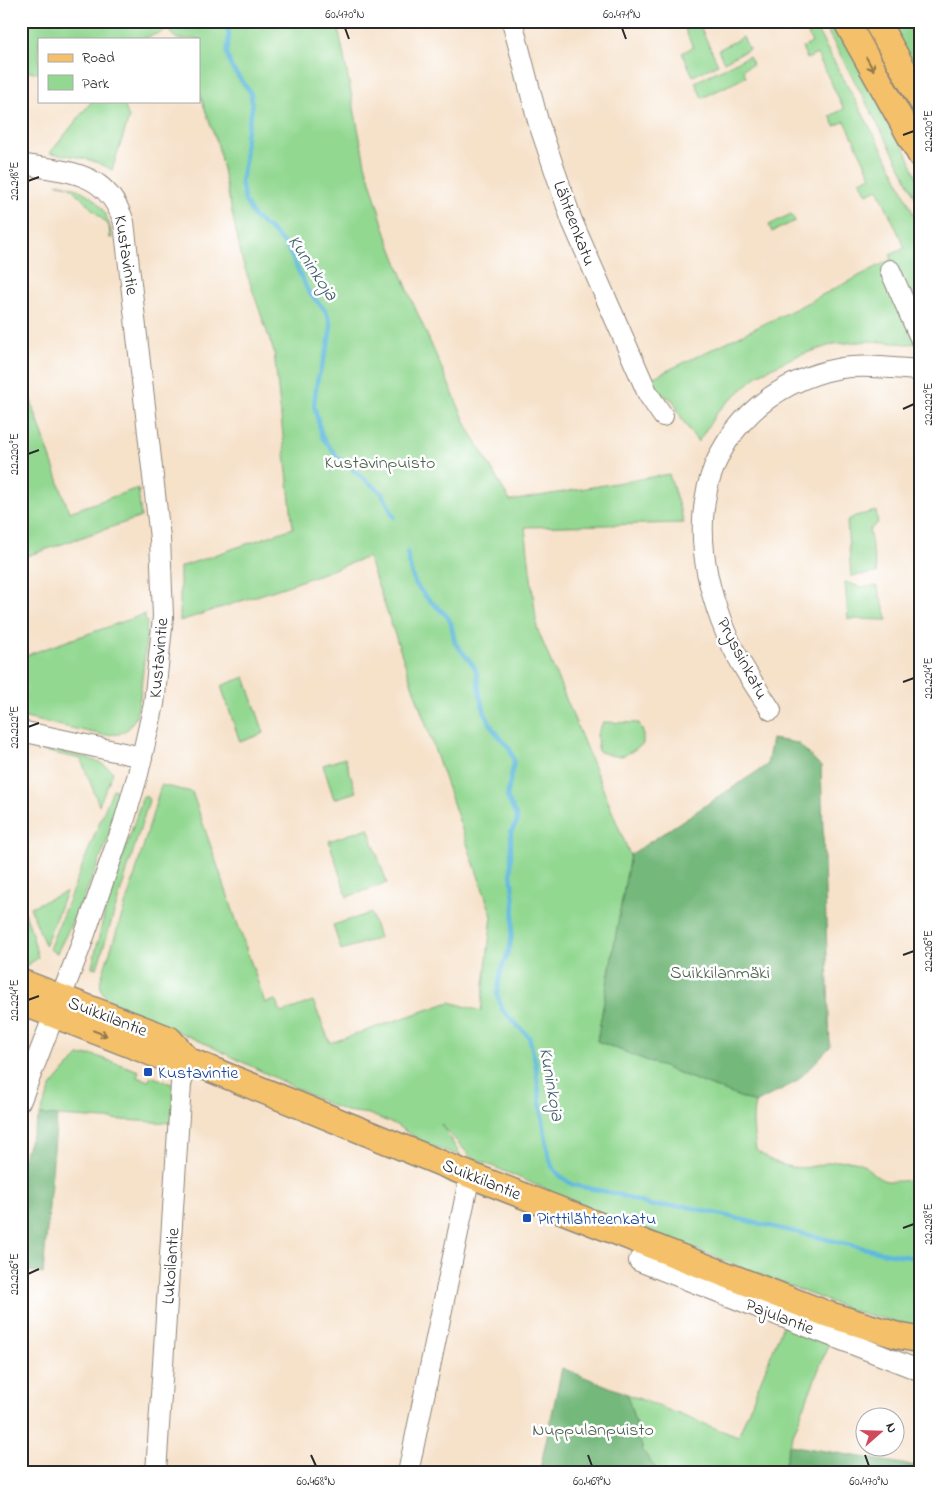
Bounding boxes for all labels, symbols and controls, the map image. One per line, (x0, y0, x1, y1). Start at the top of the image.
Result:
text: 60.470°N (325, 6, 365, 24)
text: 60.471°N (603, 6, 641, 24)
legend (38, 38, 200, 102)
text: Road (82, 47, 115, 69)
one-way arrow (865, 56, 875, 71)
text: Park (82, 73, 110, 95)
text: 22.220°E (920, 110, 938, 152)
text: 22.218°E (6, 161, 24, 201)
street label: Lähteenkatu (545, 177, 601, 270)
street label: Kustavintie (106, 214, 144, 298)
water label: Kuninkoja (280, 230, 344, 307)
text: 22.222°E (920, 383, 938, 425)
text: 22.220°E (6, 433, 24, 475)
park label: Kustavinpuisto (325, 451, 435, 477)
street label: Pryssinkatu (709, 613, 774, 704)
street label: Kustavintie (144, 616, 177, 699)
text: 22.224°E (920, 657, 938, 699)
text: 22.222°E (6, 706, 24, 748)
text: 22.226°E (920, 930, 938, 972)
park label: Suikkilanmäki (670, 961, 770, 987)
text: 22.224°E (6, 979, 24, 1021)
street label: Suikkilantie (64, 991, 152, 1045)
one-way arrow (91, 1029, 107, 1038)
water label: Kuninkoja (531, 1046, 570, 1124)
place label: Kustavintie (158, 1061, 239, 1087)
marker: Kustavintie (142, 1066, 154, 1078)
street label: Suikkilantie (438, 1153, 525, 1209)
text: 22.228°E (920, 1203, 938, 1245)
place label: Pirttilähteenkatu (537, 1207, 656, 1233)
marker: Pirttilähteenkatu (521, 1212, 533, 1224)
street label: Lukoilantie (156, 1226, 188, 1305)
text: 22.226°E (6, 1253, 24, 1295)
street label: Pajulantie (741, 1293, 818, 1343)
north arrow (854, 1406, 904, 1456)
park label: Nuppulanpuisto (532, 1418, 654, 1444)
text: N (879, 1420, 902, 1436)
text: 60.468°N (297, 1473, 335, 1491)
text: 60.469°N (573, 1473, 611, 1491)
text: 60.470°N (849, 1473, 889, 1491)

